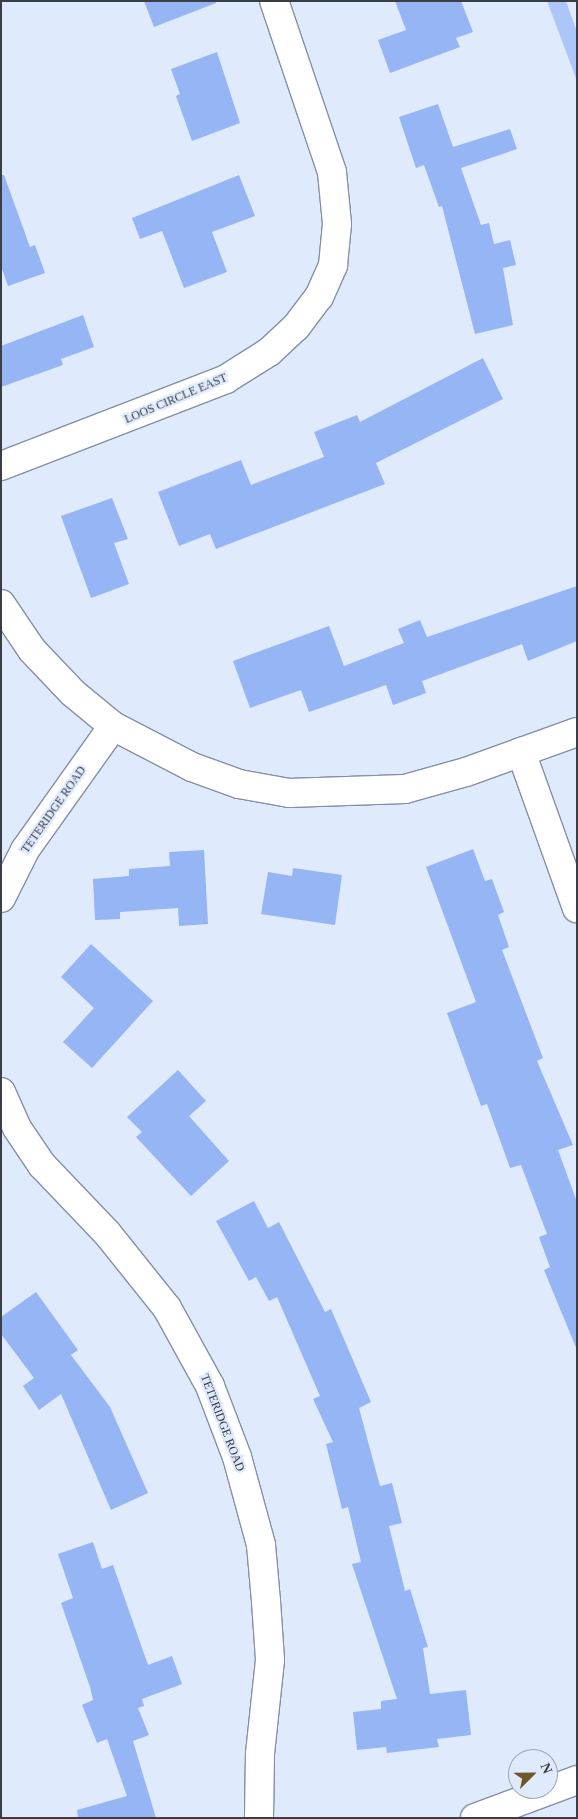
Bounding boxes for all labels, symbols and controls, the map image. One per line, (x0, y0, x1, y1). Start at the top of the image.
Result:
street label: LOOS CIRCLE EAST (123, 371, 229, 427)
street label: TETERIDGE ROAD (19, 764, 89, 856)
street label: TETERIDGE ROAD (197, 1372, 247, 1474)
north arrow (508, 1749, 558, 1799)
text: N (537, 1761, 555, 1776)

